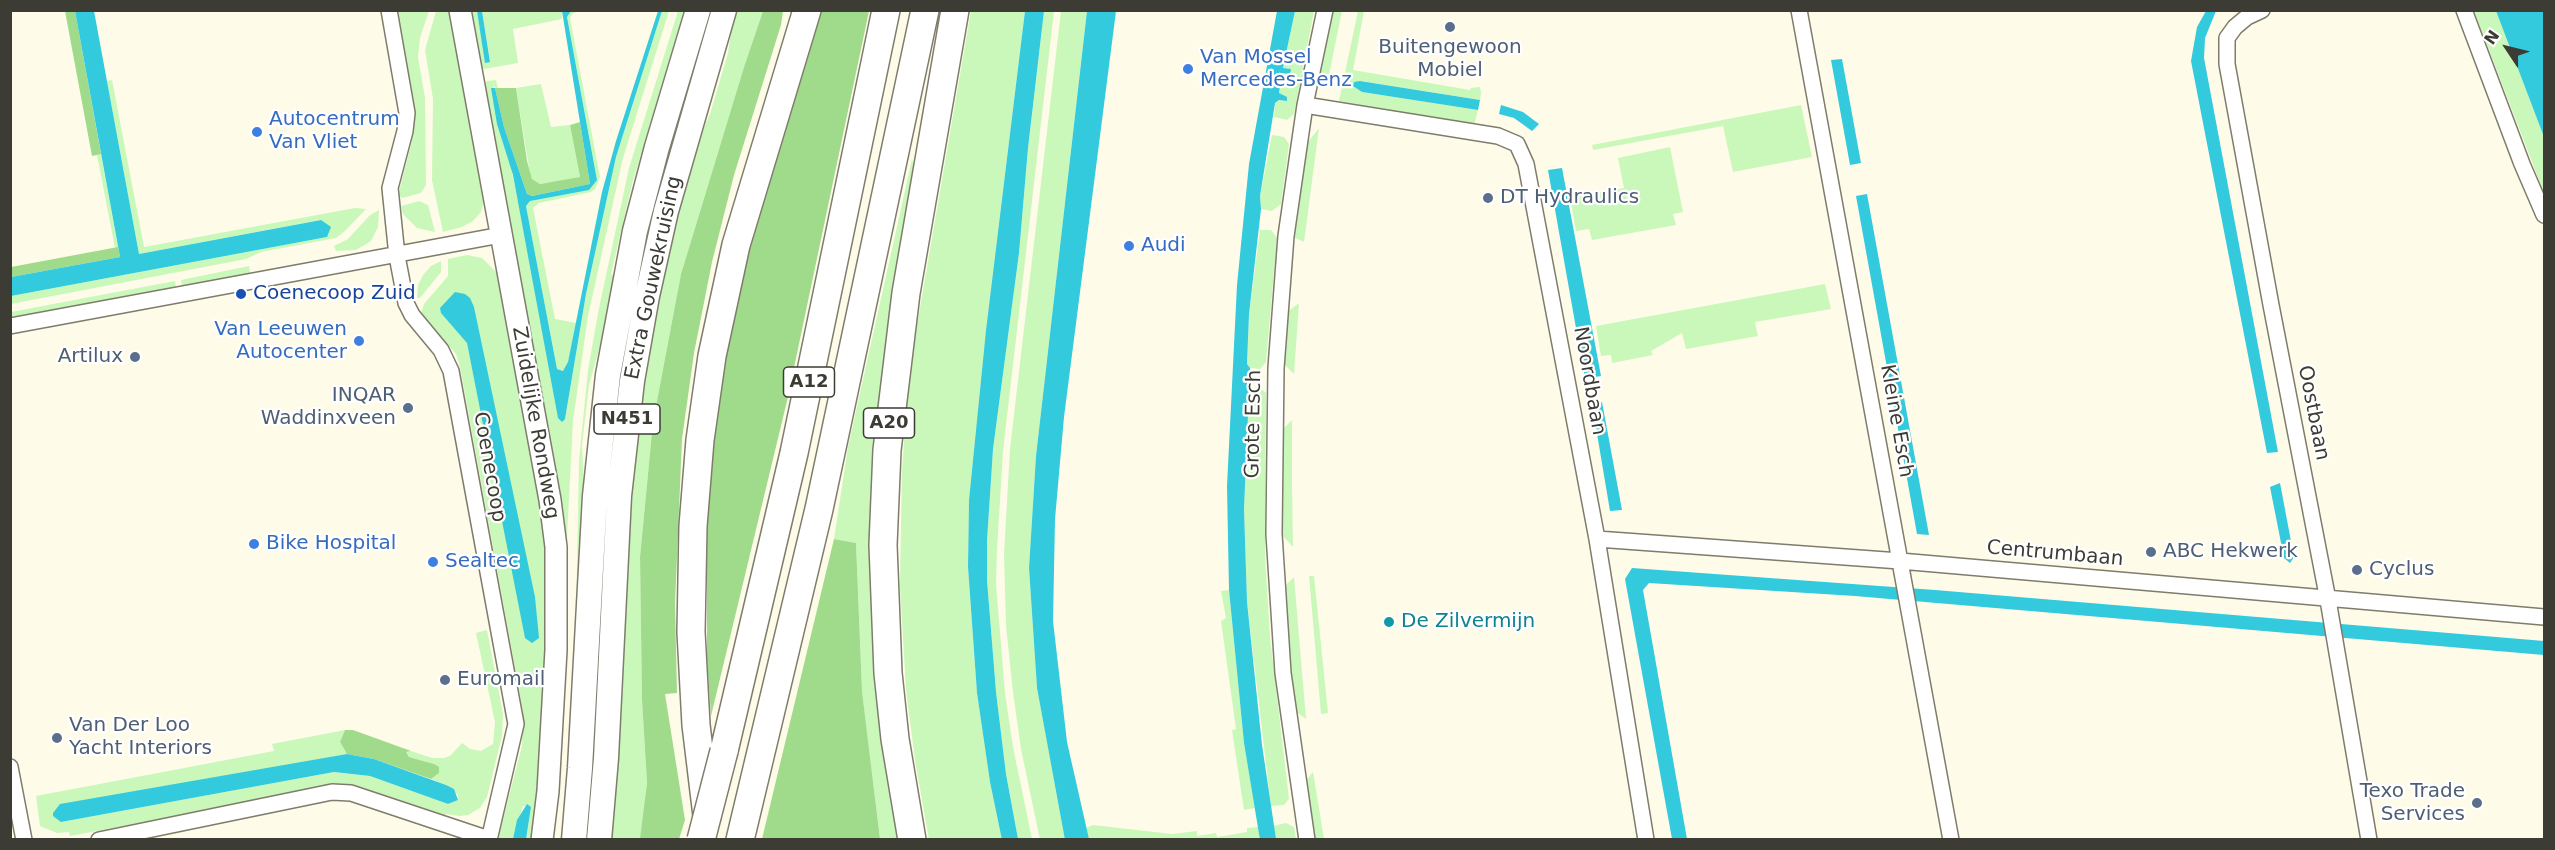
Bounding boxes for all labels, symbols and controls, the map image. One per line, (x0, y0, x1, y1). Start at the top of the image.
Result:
north arrow (2477, 18, 2537, 78)
marker: Buitengewoon Mobiel (1443, 20, 1457, 34)
text: N (2480, 26, 2503, 48)
place label: Buitengewoon Mobiel (1378, 36, 1522, 83)
place label: Van Mossel Mercedes-Benz (1200, 46, 1352, 93)
marker: Van Mossel Mercedes-Benz (1181, 62, 1195, 76)
place label: Autocentrum Van Vliet (269, 108, 400, 155)
marker: Autocentrum Van Vliet (250, 125, 264, 139)
street label: Extra Gouwekruising (621, 174, 687, 382)
place label: DT Hydraulics (1500, 186, 1639, 210)
marker: DT Hydraulics (1481, 191, 1495, 205)
place label: Audi (1141, 234, 1186, 258)
marker: Audi (1122, 239, 1136, 253)
place label: Coenecoop Zuid (253, 282, 416, 306)
marker: Coenecoop Zuid (234, 287, 248, 301)
place label: Van Leeuwen Autocenter (214, 318, 347, 365)
street label: Zuidelijke Rondweg (506, 325, 564, 521)
street label: Noordbaan (1568, 325, 1610, 437)
marker: Van Leeuwen Autocenter (352, 334, 366, 348)
place label: Artilux (58, 345, 123, 369)
marker: Artilux (128, 350, 142, 364)
street label: Kleine Esch (1874, 362, 1918, 480)
street label: Oostbaan (2292, 364, 2334, 462)
road number: A12 (784, 367, 834, 397)
street label: Grote Esch (1241, 369, 1267, 479)
place label: INQAR Waddinxveen (261, 384, 396, 431)
marker: INQAR Waddinxveen (401, 401, 415, 415)
road number: N451 (594, 404, 660, 434)
road number: A20 (864, 408, 914, 438)
street label: Coenecoop (467, 410, 511, 524)
place label: Bike Hospital (266, 532, 396, 556)
street label: Centrumbaan (1986, 536, 2124, 572)
marker: Bike Hospital (247, 537, 261, 551)
place label: ABC Hekwerk (2163, 540, 2298, 564)
marker: ABC Hekwerk (2144, 545, 2158, 559)
place label: Sealtec (445, 550, 519, 574)
marker: Sealtec (426, 555, 440, 569)
place label: Cyclus (2369, 558, 2434, 582)
marker: Cyclus (2350, 563, 2364, 577)
place label: De Zilvermijn (1401, 610, 1535, 634)
marker: De Zilvermijn (1382, 615, 1396, 629)
place label: Euromail (457, 668, 545, 692)
marker: Euromail (438, 673, 452, 687)
place label: Van Der Loo Yacht Interiors (69, 714, 212, 761)
marker: Van Der Loo Yacht Interiors (50, 731, 64, 745)
place label: Texo Trade Services (2360, 780, 2465, 827)
marker: Texo Trade Services (2470, 796, 2484, 810)

